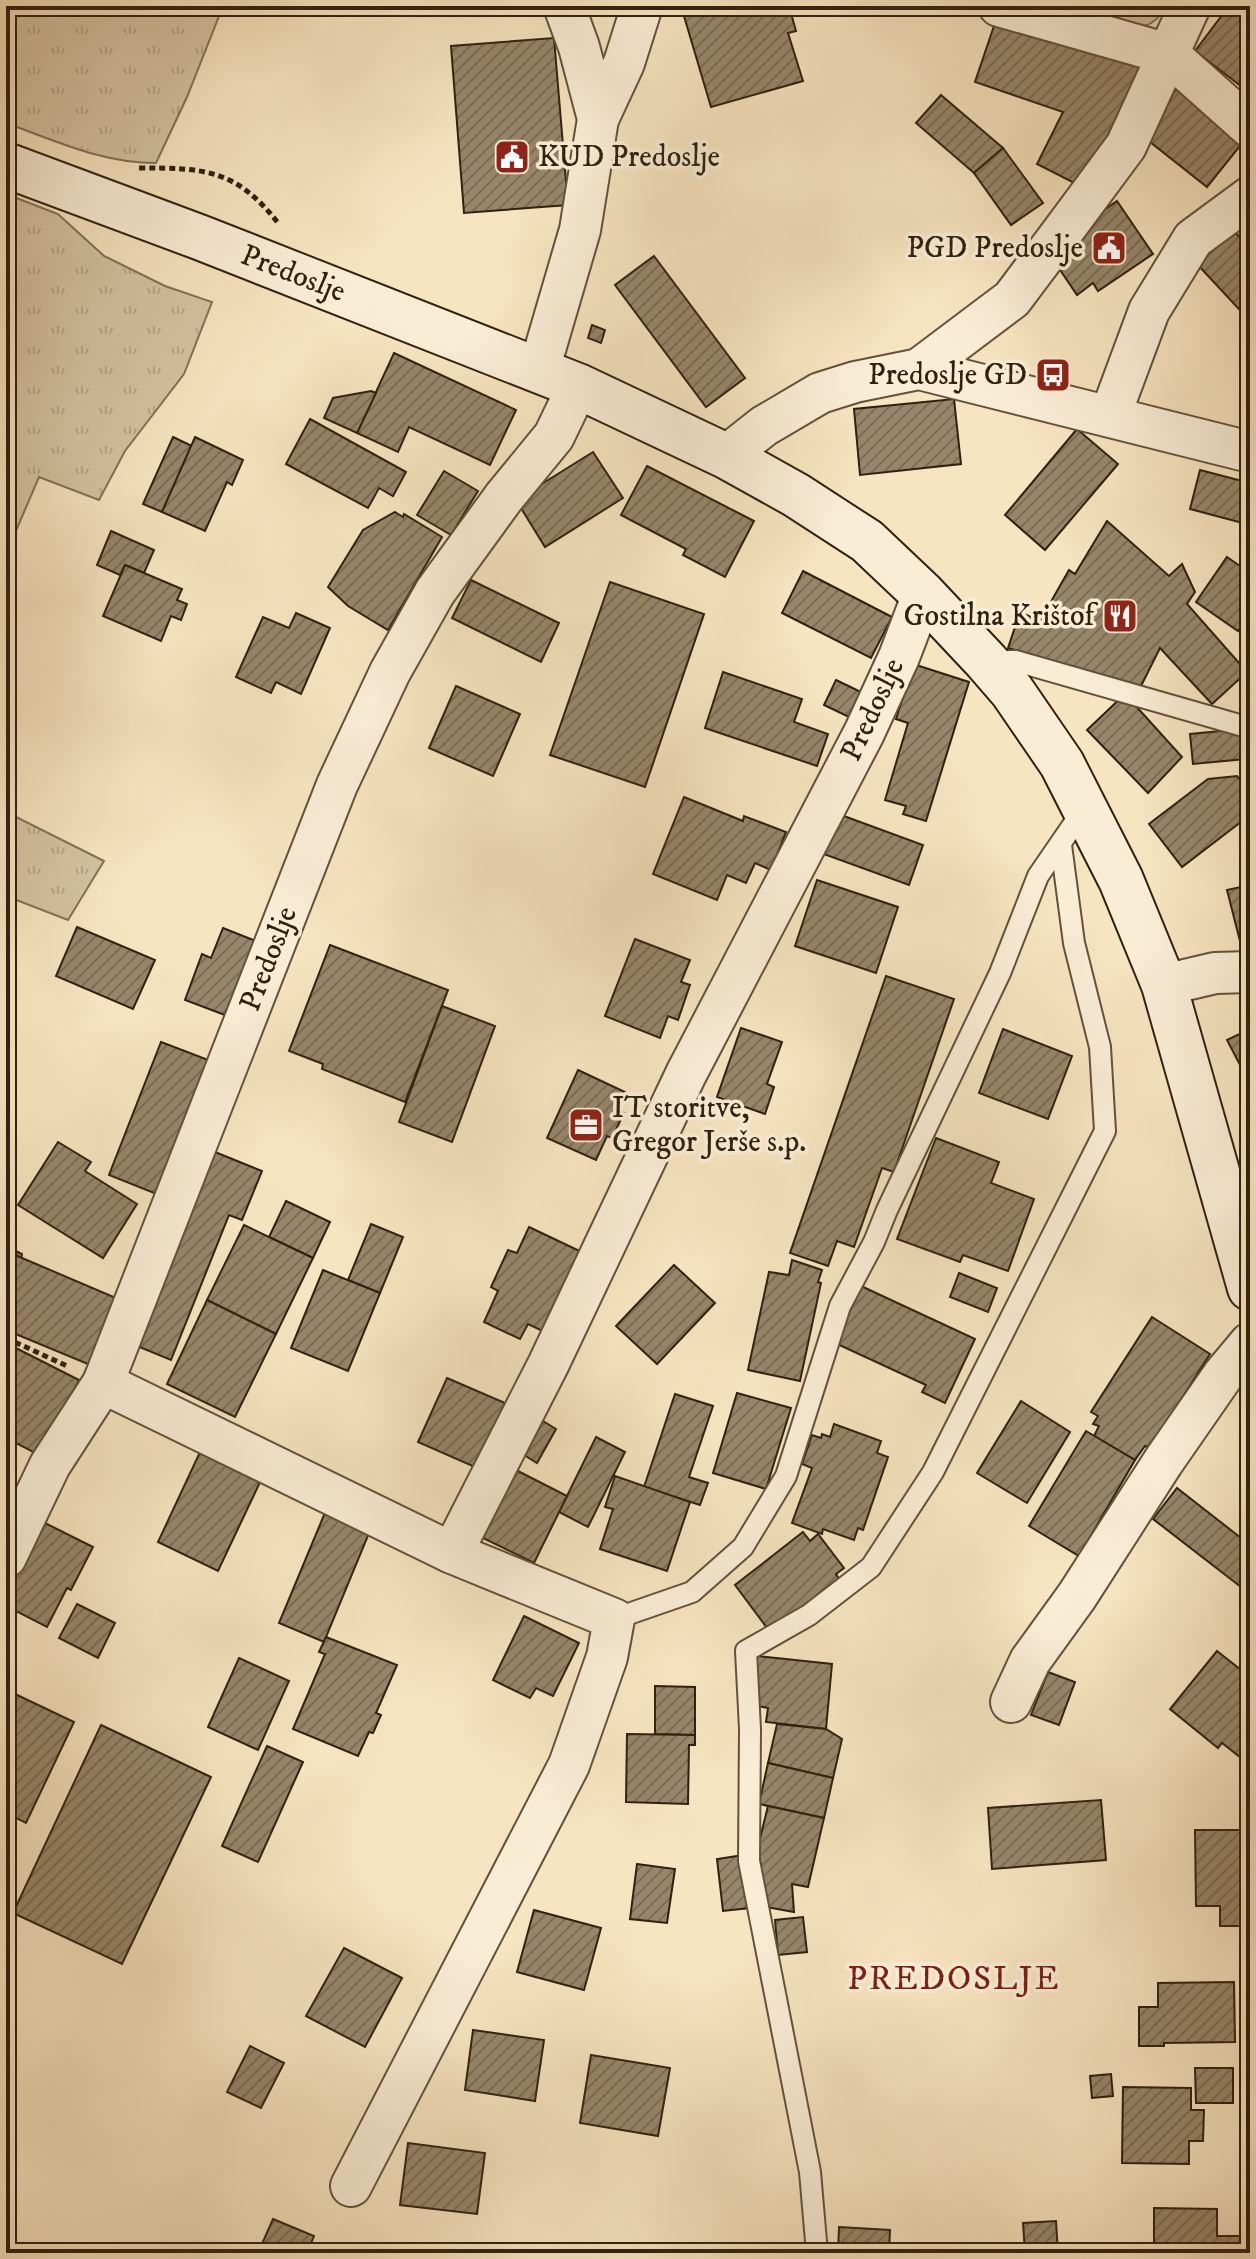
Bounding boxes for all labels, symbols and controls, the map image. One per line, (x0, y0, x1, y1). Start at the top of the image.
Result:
public building icon: KUD Predoslje (493, 138, 531, 176)
place label: KUD Predoslje (538, 139, 720, 176)
public building icon: PGD Predoslje (1090, 229, 1128, 267)
place label: PGD Predoslje (907, 230, 1083, 267)
street label: Predoslje (235, 237, 351, 311)
bus stop icon: Predoslje GD (1034, 356, 1072, 394)
place label: Predoslje GD (868, 357, 1027, 394)
restaurant icon: Gostilna Krištof (1101, 597, 1139, 635)
place label: Gostilna Krištof (904, 598, 1098, 635)
street label: Predoslje (833, 653, 913, 767)
street label: Predoslje (232, 901, 306, 1017)
place label: IT storitve, Gregor Jerše s.p. (612, 1090, 806, 1161)
office icon: IT storitve, Gregor Jerše s.p. (567, 1106, 605, 1144)
district label: PREDOSLJE (847, 1958, 1061, 2000)

